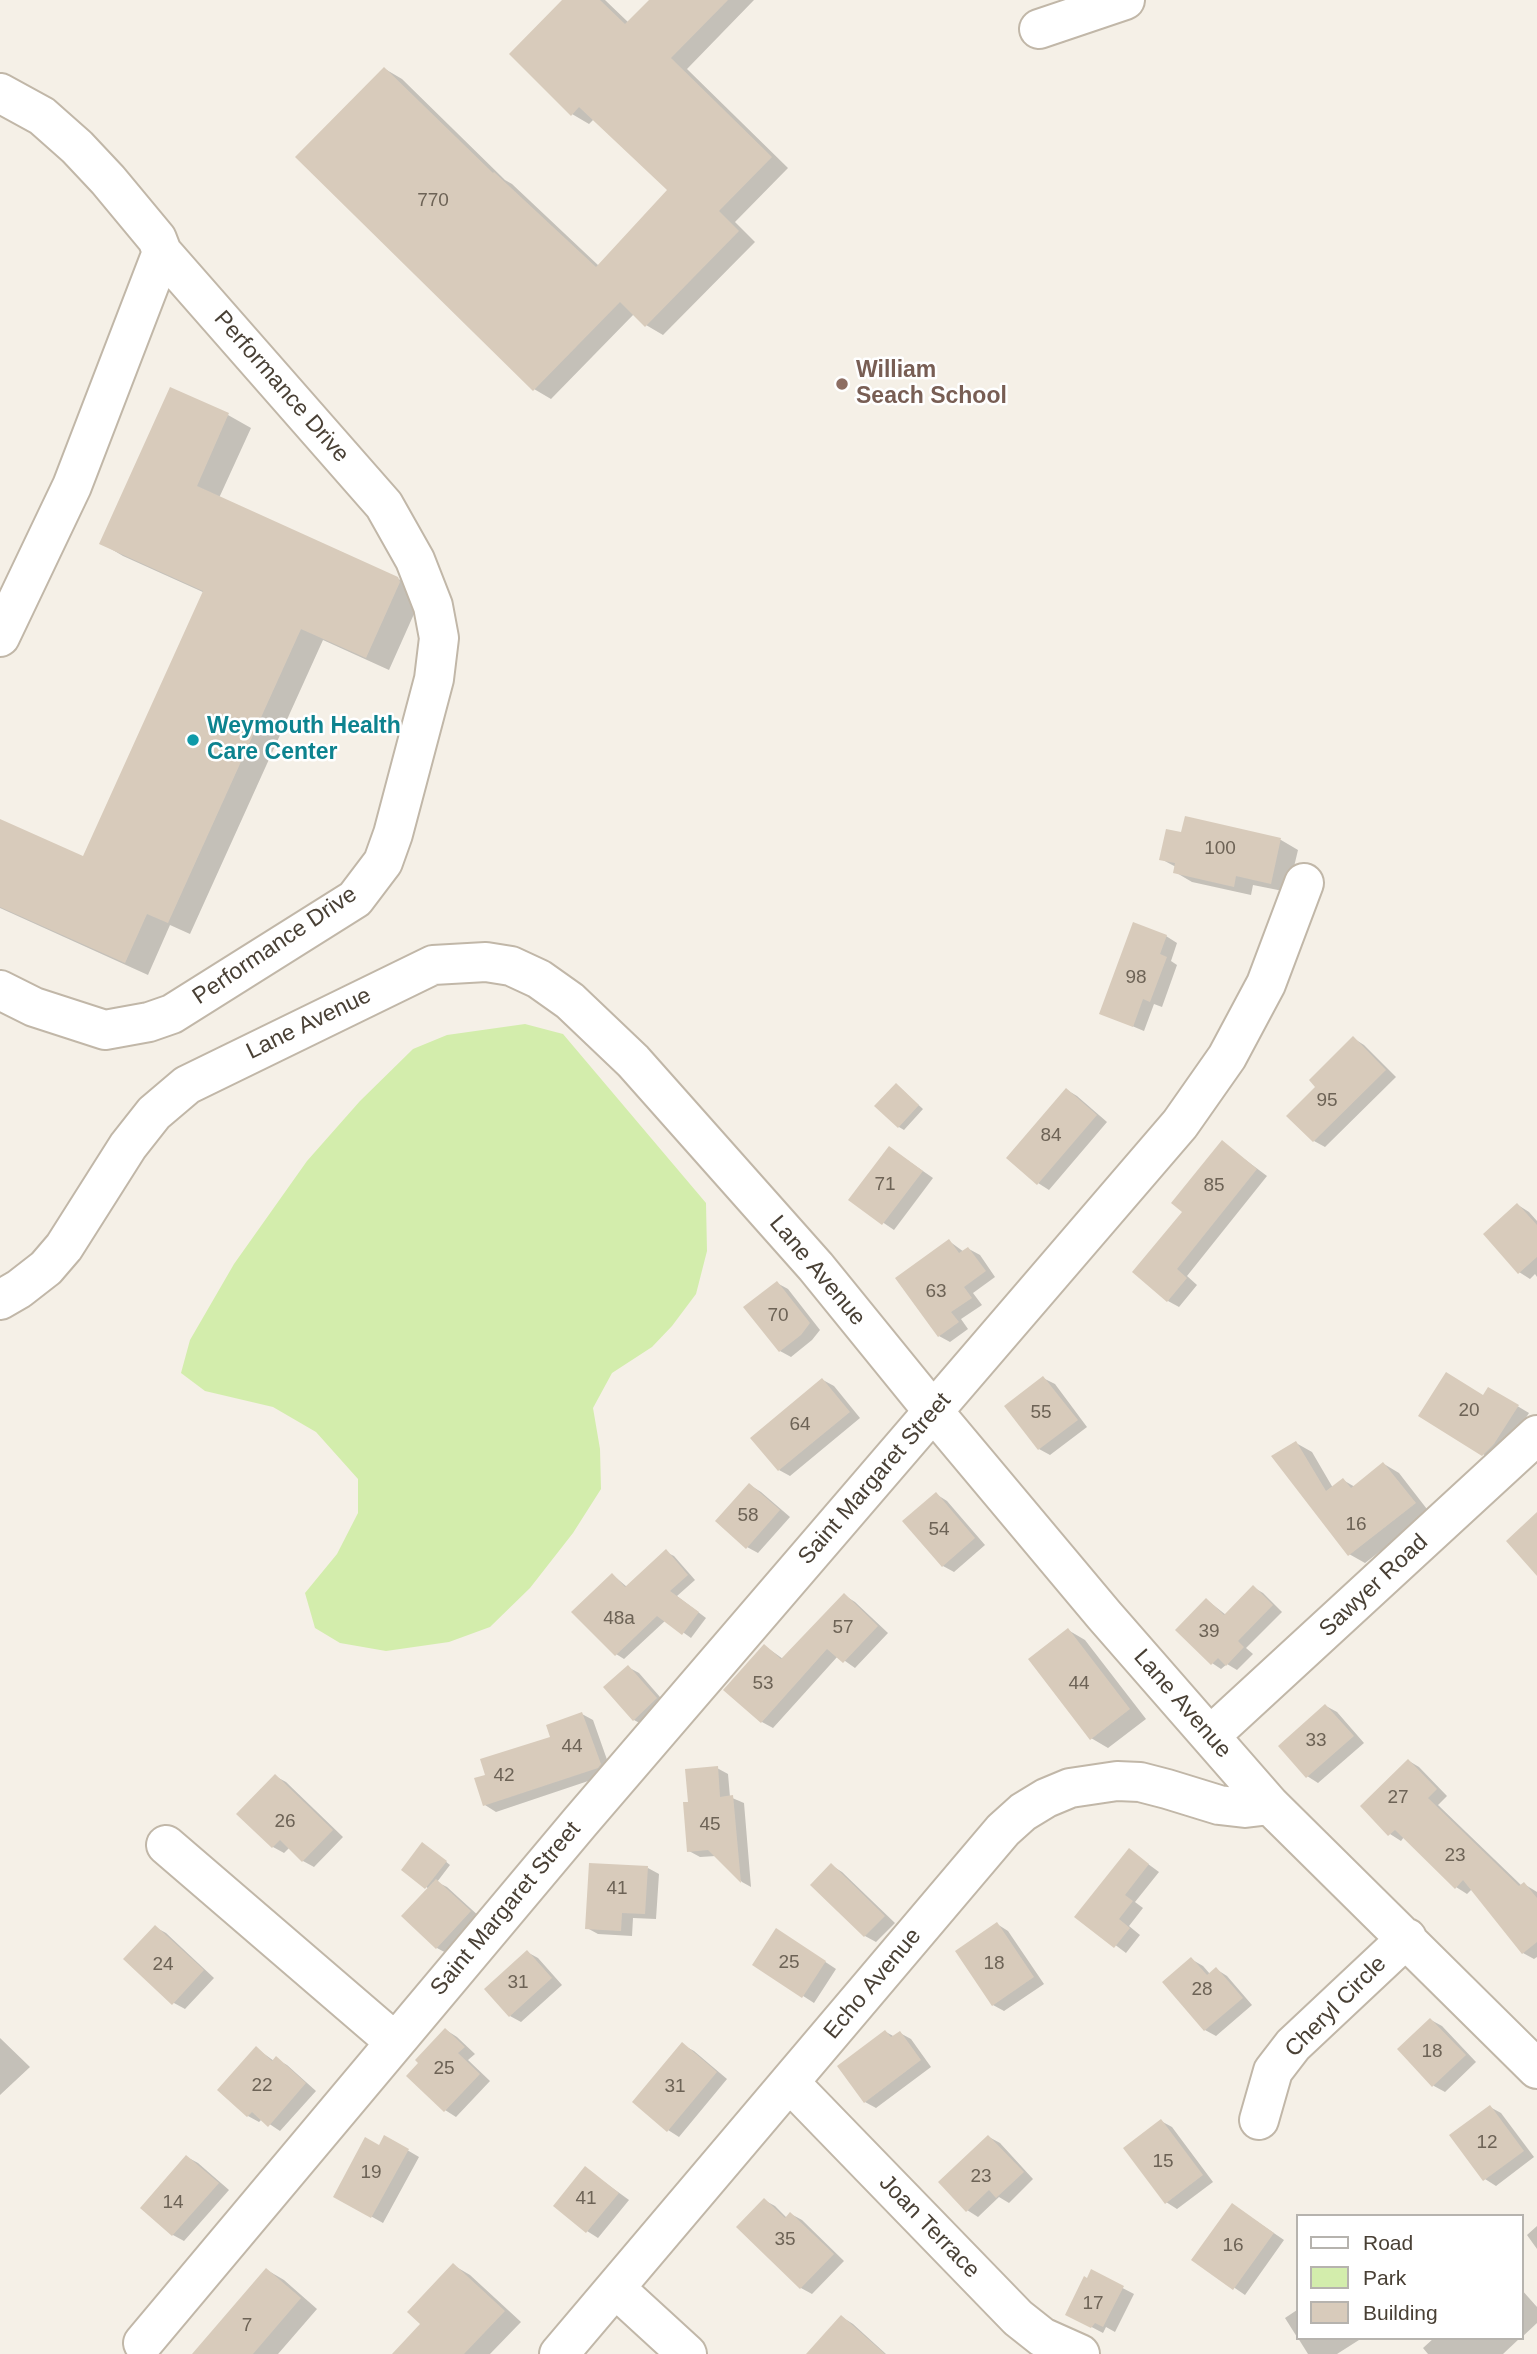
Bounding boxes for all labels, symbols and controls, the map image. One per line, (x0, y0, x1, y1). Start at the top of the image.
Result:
house number: 770 (417, 190, 449, 212)
street label: Performance Drive (208, 306, 354, 468)
place label: William Seach School (856, 357, 1007, 411)
marker: William Seach School (834, 376, 850, 392)
place label: Weymouth Health Care Center (207, 713, 401, 767)
marker: Weymouth Health Care Center (185, 732, 201, 748)
house number: 100 (1204, 838, 1236, 860)
street label: Performance Drive (188, 881, 362, 1011)
house number: 98 (1125, 967, 1147, 989)
street label: Lane Avenue (242, 982, 376, 1066)
house number: 95 (1316, 1090, 1338, 1112)
house number: 84 (1040, 1125, 1062, 1147)
house number: 71 (874, 1174, 896, 1196)
house number: 85 (1203, 1175, 1225, 1197)
street label: Lane Avenue (763, 1210, 871, 1332)
house number: 63 (925, 1281, 947, 1303)
house number: 70 (767, 1305, 789, 1327)
street label: Saint Margaret Street (793, 1387, 957, 1571)
house number: 20 (1458, 1400, 1480, 1422)
house number: 55 (1030, 1402, 1052, 1424)
house number: 64 (789, 1414, 811, 1436)
house number: 58 (737, 1505, 759, 1527)
house number: 16 (1345, 1514, 1367, 1536)
house number: 54 (928, 1519, 950, 1541)
street label: Sawyer Road (1314, 1529, 1434, 1643)
house number: 48a (603, 1608, 635, 1630)
house number: 57 (832, 1617, 854, 1639)
house number: 39 (1198, 1621, 1220, 1643)
street label: Lane Avenue (1127, 1644, 1237, 1764)
house number: 53 (752, 1673, 774, 1695)
house number: 44 (1068, 1673, 1090, 1695)
house number: 33 (1305, 1730, 1327, 1752)
house number: 44 (561, 1736, 583, 1758)
house number: 42 (493, 1765, 515, 1787)
house number: 27 (1387, 1787, 1409, 1809)
house number: 26 (274, 1811, 296, 1833)
house number: 45 (699, 1814, 721, 1836)
street label: Saint Margaret Street (425, 1816, 587, 2002)
house number: 23 (1444, 1845, 1466, 1867)
house number: 41 (606, 1878, 628, 1900)
street label: Echo Avenue (819, 1923, 927, 2045)
street label: Cheryl Circle (1280, 1951, 1392, 2063)
house number: 25 (778, 1952, 800, 1974)
house number: 18 (983, 1953, 1005, 1975)
house number: 24 (152, 1954, 174, 1976)
house number: 31 (507, 1972, 529, 1994)
house number: 28 (1191, 1979, 1213, 2001)
house number: 18 (1421, 2041, 1443, 2063)
house number: 25 (433, 2058, 455, 2080)
house number: 22 (251, 2075, 273, 2097)
house number: 31 (664, 2076, 686, 2098)
house number: 12 (1476, 2132, 1498, 2154)
house number: 15 (1152, 2151, 1174, 2173)
house number: 19 (360, 2162, 382, 2184)
house number: 23 (970, 2166, 992, 2188)
street label: Joan Terrace (873, 2170, 985, 2284)
house number: 41 (575, 2188, 597, 2210)
house number: 14 (162, 2192, 184, 2214)
legend (1296, 2214, 1523, 2340)
house number: 35 (774, 2229, 796, 2251)
text: Road (1363, 2231, 1413, 2254)
house number: 16 (1222, 2235, 1244, 2257)
text: Park (1363, 2266, 1406, 2289)
house number: 17 (1082, 2293, 1104, 2315)
text: Building (1363, 2301, 1438, 2324)
house number: 7 (242, 2315, 252, 2337)

